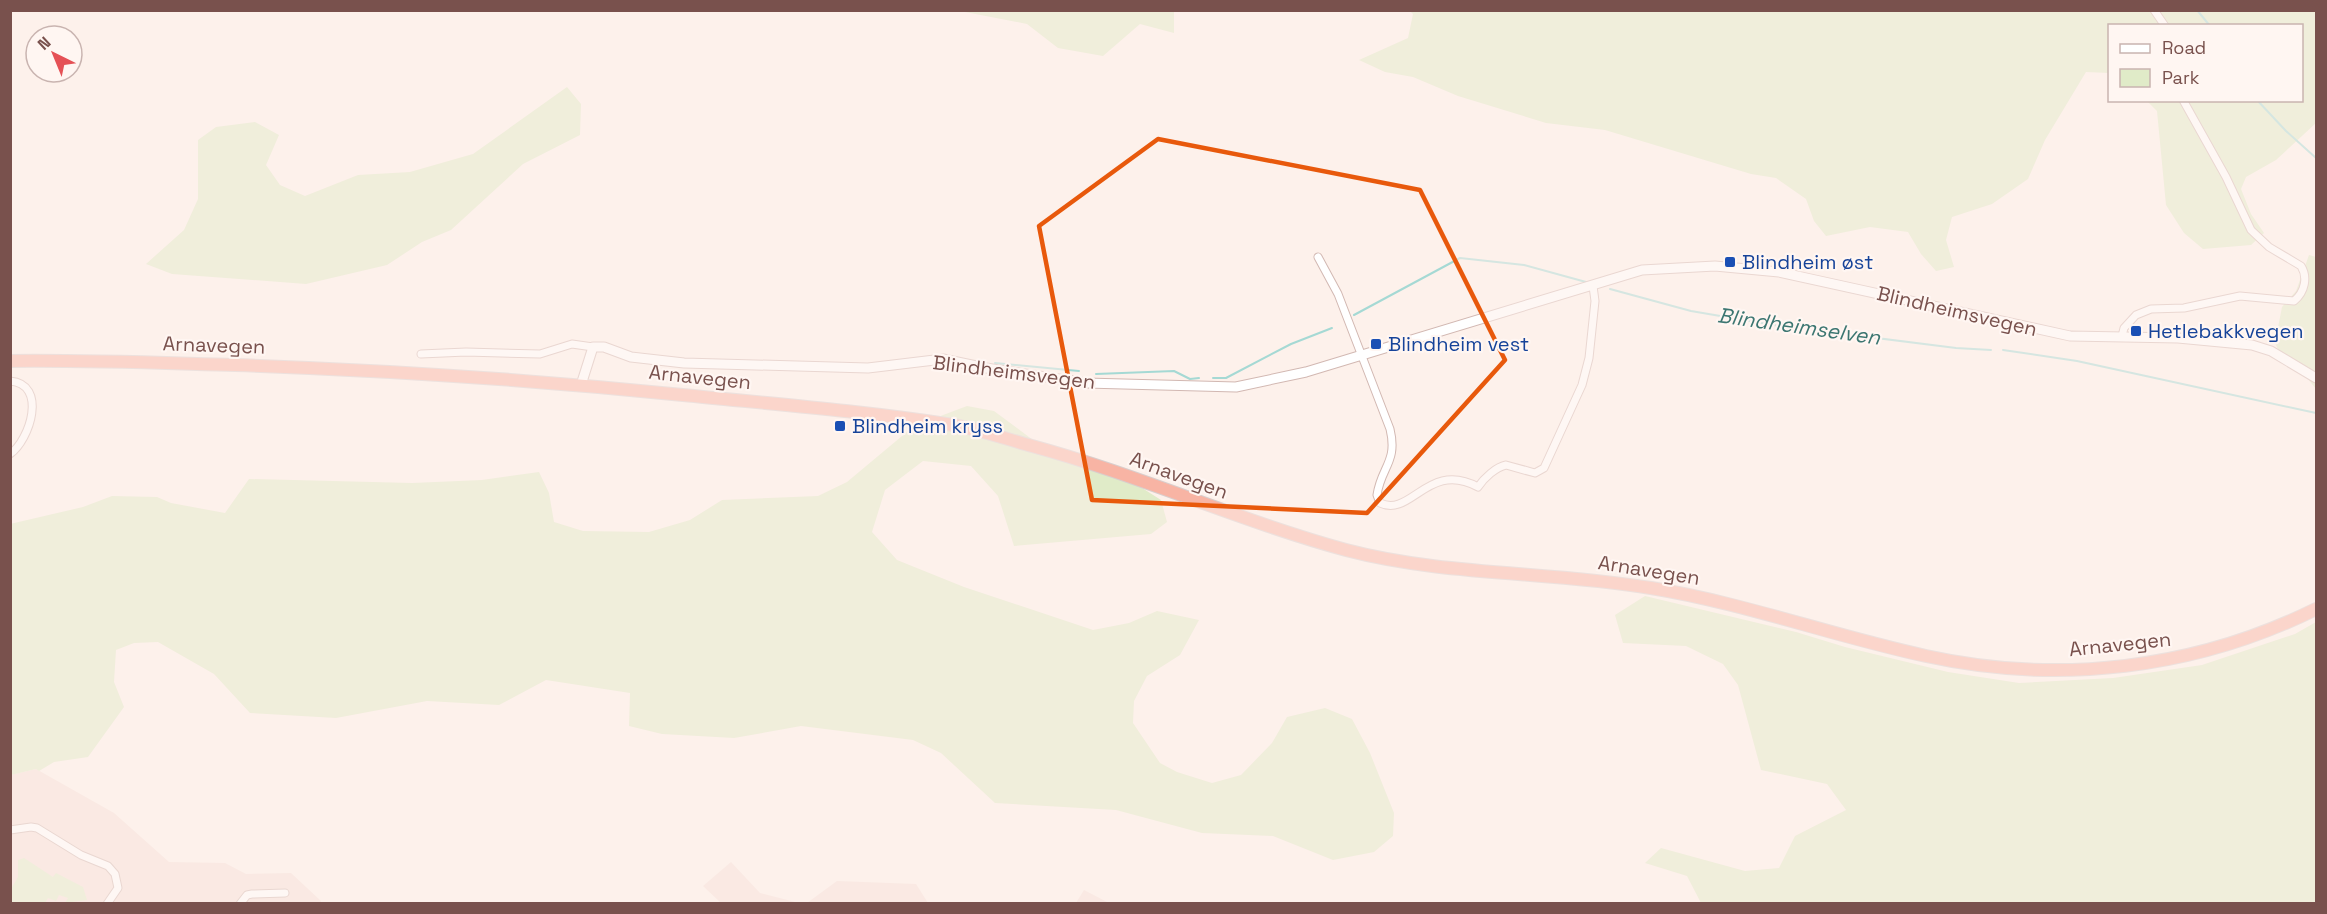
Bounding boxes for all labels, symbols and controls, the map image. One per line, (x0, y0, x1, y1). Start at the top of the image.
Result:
north arrow (24, 24, 84, 84)
legend (2108, 24, 2303, 102)
text: N (33, 32, 55, 55)
text: Road (2162, 36, 2206, 59)
text: Park (2162, 66, 2200, 89)
place label: Blindheim øst (1742, 249, 1873, 275)
marker: Blindheim øst (1723, 255, 1737, 269)
street label: Blindheimsvegen (1874, 280, 2040, 342)
water label: Blindheimselven (1716, 301, 1883, 351)
place label: Hetlebakkvegen (2148, 318, 2304, 344)
marker: Hetlebakkvegen (2129, 324, 2143, 338)
street label: Arnavegen (162, 330, 266, 360)
place label: Blindheim vest (1388, 331, 1529, 357)
marker: Blindheim vest (1369, 337, 1383, 351)
street label: Blindheimsvegen (931, 349, 1097, 395)
street label: Arnavegen (648, 359, 752, 395)
place label: Blindheim kryss (852, 413, 1003, 439)
marker: Blindheim kryss (833, 419, 847, 433)
street label: Arnavegen (1126, 445, 1232, 505)
street label: Arnavegen (1596, 549, 1702, 591)
street label: Arnavegen (2068, 626, 2172, 662)

